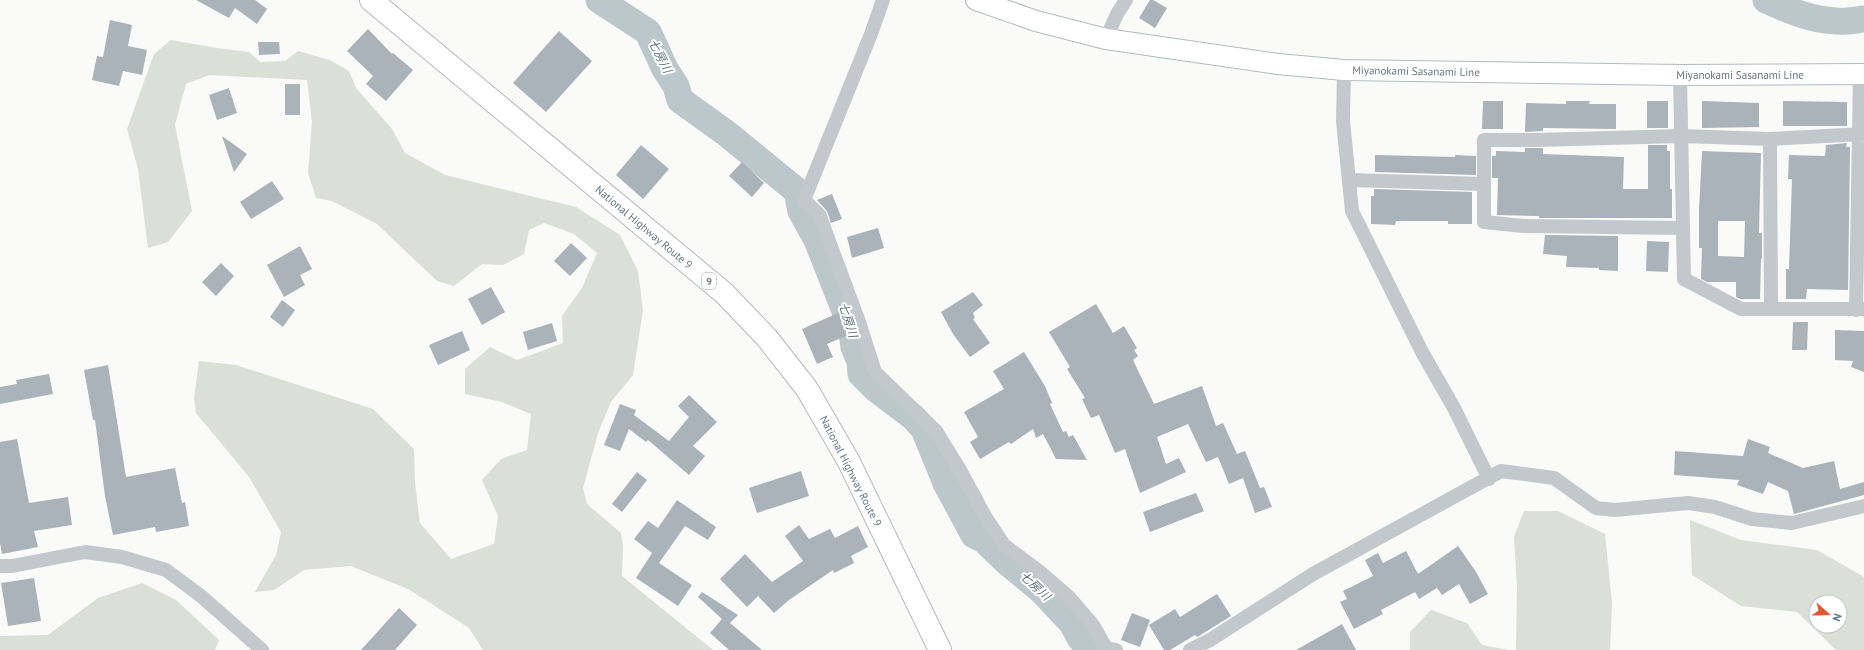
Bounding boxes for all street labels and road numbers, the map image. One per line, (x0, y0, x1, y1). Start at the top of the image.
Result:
street label: Miyanokami Sasanami Line (1352, 63, 1480, 79)
street label: Miyanokami Sasanami Line (1676, 68, 1804, 82)
street label: National Highway Route 9 (593, 182, 695, 272)
road number: 9 (702, 273, 716, 289)
street label: National Highway Route 9 (817, 413, 885, 529)

